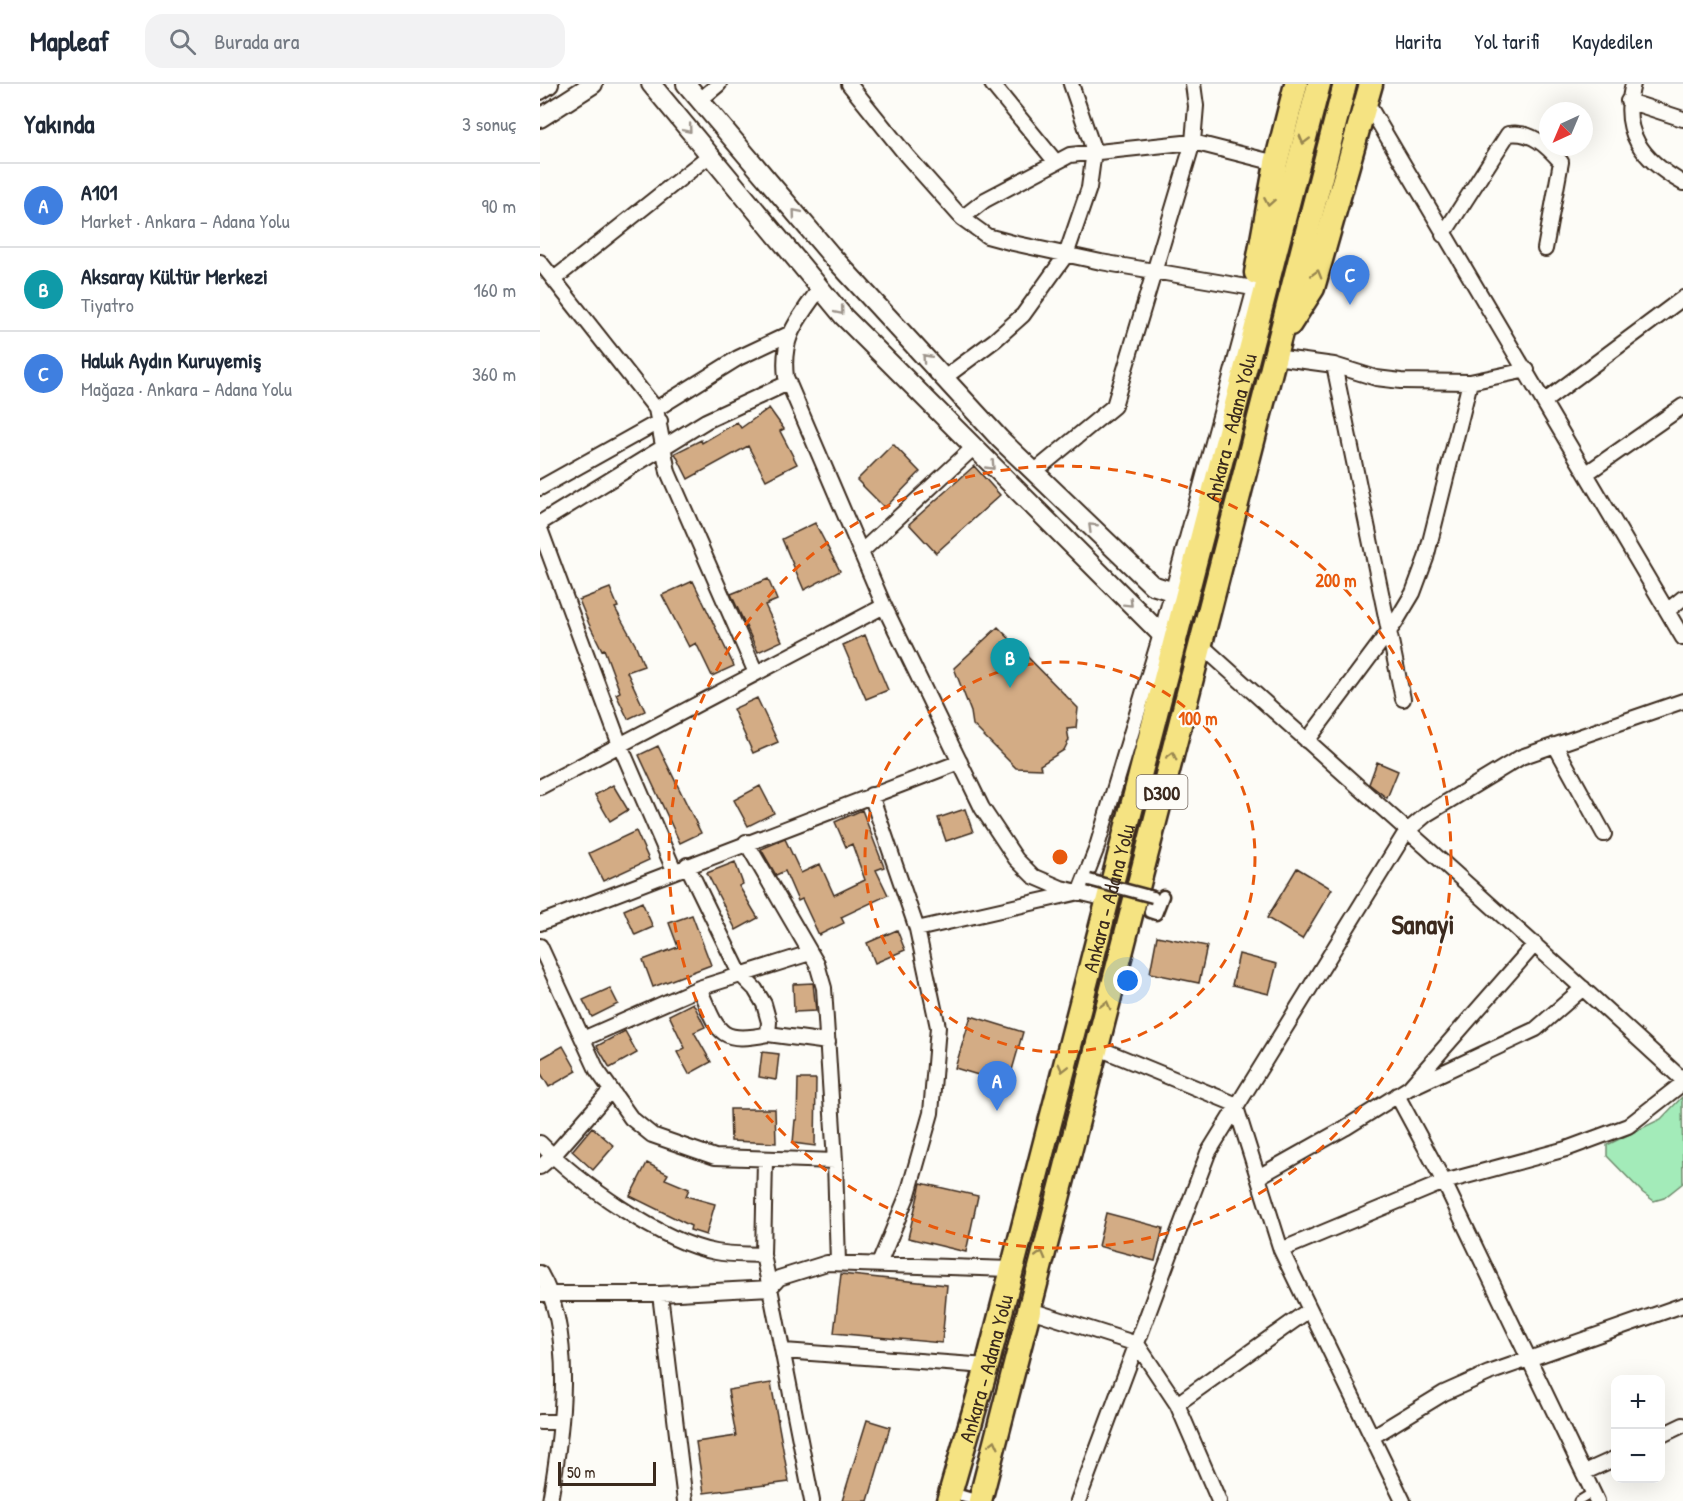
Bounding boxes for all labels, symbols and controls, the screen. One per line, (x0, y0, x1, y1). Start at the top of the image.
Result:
search box (145, 14, 565, 68)
text: Mapleaf (30, 22, 109, 60)
icon: search (166, 25, 199, 58)
text: Burada ara (214, 26, 299, 56)
text: Harita (1395, 27, 1441, 56)
text: Yol tarifi (1474, 27, 1539, 56)
text: Kaydedilen (1572, 27, 1653, 56)
north arrow (1539, 102, 1593, 156)
text: Yakında (24, 106, 94, 141)
text: 3 sonuç (462, 110, 516, 137)
one-way arrow (681, 122, 692, 133)
one-way arrow (1298, 135, 1311, 145)
text: A101 (81, 177, 118, 207)
text: A (39, 192, 48, 219)
text: 90 m (482, 192, 516, 219)
one-way arrow (1263, 197, 1276, 207)
text: Market · Ankara - Adana Yolu (81, 207, 290, 234)
one-way arrow (792, 209, 803, 220)
pin: C (1330, 256, 1370, 305)
text: Aksaray Kültür Merkezi (81, 261, 268, 291)
one-way arrow (1310, 269, 1322, 280)
text: B (38, 276, 49, 303)
text: 160 m (474, 276, 516, 303)
text: Tiyatro (81, 291, 134, 318)
one-way arrow (833, 304, 844, 315)
text: Haluk Aydın Kuruyemiş (81, 345, 261, 375)
street label: Ankara - Adana Yolu (1197, 350, 1263, 505)
one-way arrow (922, 354, 933, 365)
text: C (38, 360, 49, 387)
text: 360 m (472, 360, 516, 387)
text: Mağaza · Ankara - Adana Yolu (81, 375, 292, 402)
one-way arrow (983, 458, 994, 469)
one-way arrow (1088, 524, 1099, 535)
text: 200 m (1316, 568, 1356, 593)
one-way arrow (1122, 595, 1133, 606)
pin: B (990, 638, 1030, 688)
text: 100 m (1178, 706, 1218, 731)
one-way arrow (1164, 751, 1177, 761)
road number: D300 (1136, 775, 1188, 809)
street label: Ankara - Adana Yolu (1075, 820, 1141, 975)
centre of rings (1050, 847, 1070, 867)
district label: Sanayi (1391, 906, 1455, 944)
your location (1113, 966, 1142, 995)
one-way arrow (1099, 1001, 1112, 1011)
pin: A (978, 1062, 1016, 1111)
one-way arrow (1058, 1063, 1071, 1073)
one-way arrow (1034, 1250, 1047, 1260)
street label: Ankara - Adana Yolu (951, 1291, 1020, 1446)
map controls (1611, 1375, 1665, 1483)
button: + (1611, 1375, 1665, 1429)
button: − (1611, 1429, 1665, 1483)
one-way arrow (987, 1439, 999, 1450)
scale bar (558, 1459, 656, 1486)
text: 50 m (567, 1461, 596, 1483)

